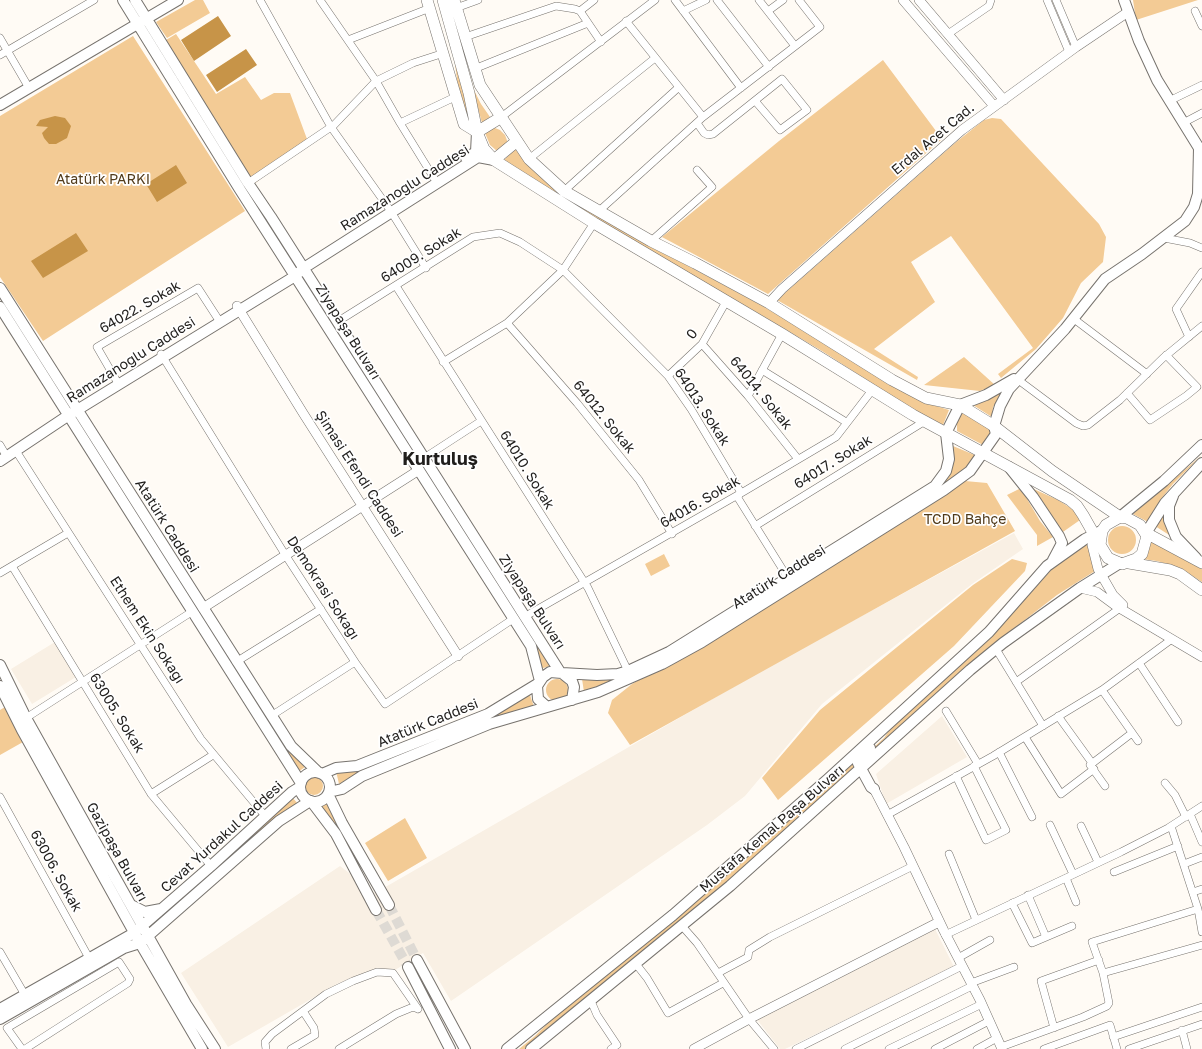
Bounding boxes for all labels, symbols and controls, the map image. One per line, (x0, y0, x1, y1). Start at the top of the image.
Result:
street label: Erdal Acet Cad. (888, 100, 978, 178)
street label: Ramazanoğlu Caddesi (338, 141, 472, 235)
park label: Atatürk PARKI (56, 172, 150, 188)
street label: 64009. Sokak (378, 224, 464, 286)
street label: 64022. Sokak (97, 277, 183, 337)
street label: Ziyapaşa Bulvarı (312, 281, 384, 383)
street label: Ramazanoğlu Caddesi (64, 313, 198, 407)
street label: 0 (683, 325, 701, 343)
street label: 64014. Sokak (726, 353, 796, 433)
street label: 64013. Sokak (671, 365, 733, 449)
street label: 64012. Sokak (569, 377, 639, 457)
street label: Şimasi Efendi Caddesi (312, 407, 406, 541)
street label: 64010. Sokak (496, 427, 558, 513)
street label: 64017. Sokak (791, 431, 875, 493)
district label: Kurtuluş (402, 448, 478, 470)
street label: 64016. Sokak (657, 472, 743, 532)
street label: Atatürk Caddesi (132, 476, 202, 576)
park label: TCDD Bahçe (924, 512, 1006, 528)
street label: Demokrasi Sokağı (283, 533, 363, 643)
street label: Atatürk Caddesi (729, 542, 829, 612)
street label: Ziyapaşa Bulvarı (495, 552, 569, 652)
street label: Ethem Ekin Sokağı (106, 573, 188, 687)
street label: 63005. Sokak (86, 670, 148, 756)
street label: Atatürk Caddesi (375, 695, 481, 751)
street label: Mustafa Kemal Paşa Bulvarı (696, 762, 848, 896)
street label: Cevat Yurdakul Caddesi (158, 778, 286, 896)
street label: Gazipaşa Bulvarı (83, 800, 151, 904)
street label: 63006. Sokak (27, 827, 85, 915)

